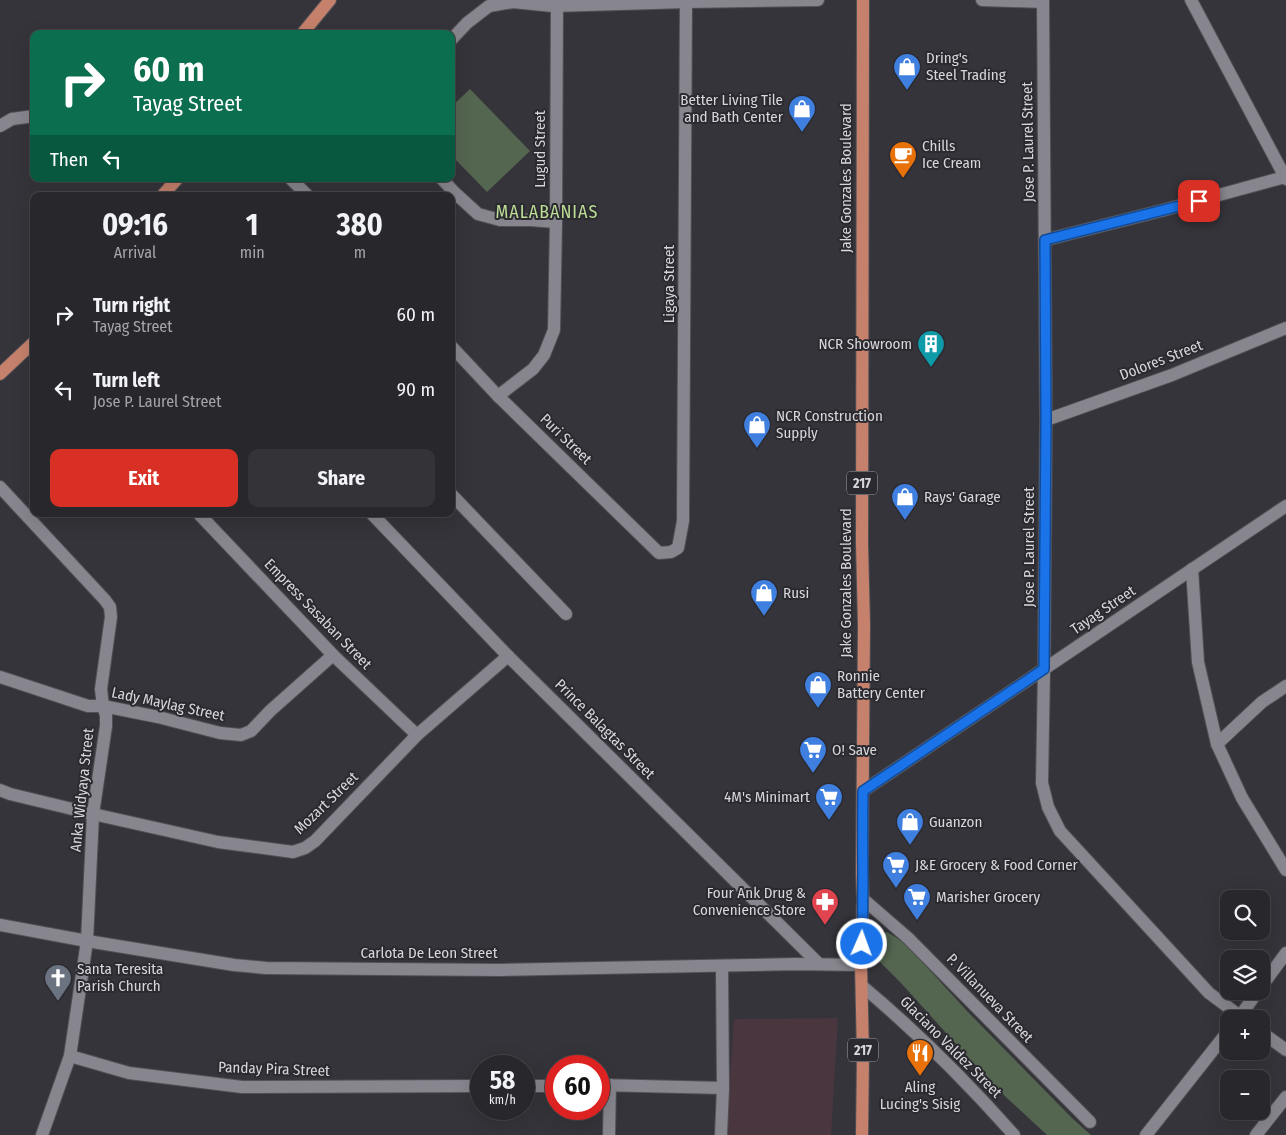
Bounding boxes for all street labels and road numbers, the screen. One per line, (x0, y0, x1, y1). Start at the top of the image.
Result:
street label: Jose P. Laurel Street (1018, 82, 1038, 202)
street label: Jake Gonzales Boulevard (837, 103, 855, 253)
street label: Lugud Street (531, 110, 549, 188)
street label: Ligaya Street (660, 245, 678, 323)
street label: Dolores Street (1117, 336, 1205, 384)
street label: Puri Street (536, 410, 596, 468)
road number: 217 (847, 472, 877, 494)
street label: Jose P. Laurel Street (1020, 487, 1038, 607)
street label: Jake Gonzales Boulevard (837, 508, 855, 658)
street label: Empress Sasaban Street (261, 555, 375, 673)
street label: Tayag Street (1067, 582, 1139, 638)
street label: Prince Balagtas Street (551, 675, 659, 783)
street label: Lady Maylag Street (110, 683, 226, 725)
street label: Anka Widyaya Street (67, 727, 97, 853)
street label: Mozart Street (290, 768, 362, 838)
street label: Carlota De Leon Street (360, 944, 498, 962)
street label: P. Villanueva Street (943, 950, 1037, 1046)
street label: Glaciano Valdez Street (896, 992, 1006, 1102)
road number: 217 (848, 1038, 878, 1062)
street label: Panday Pira Street (218, 1058, 330, 1080)

